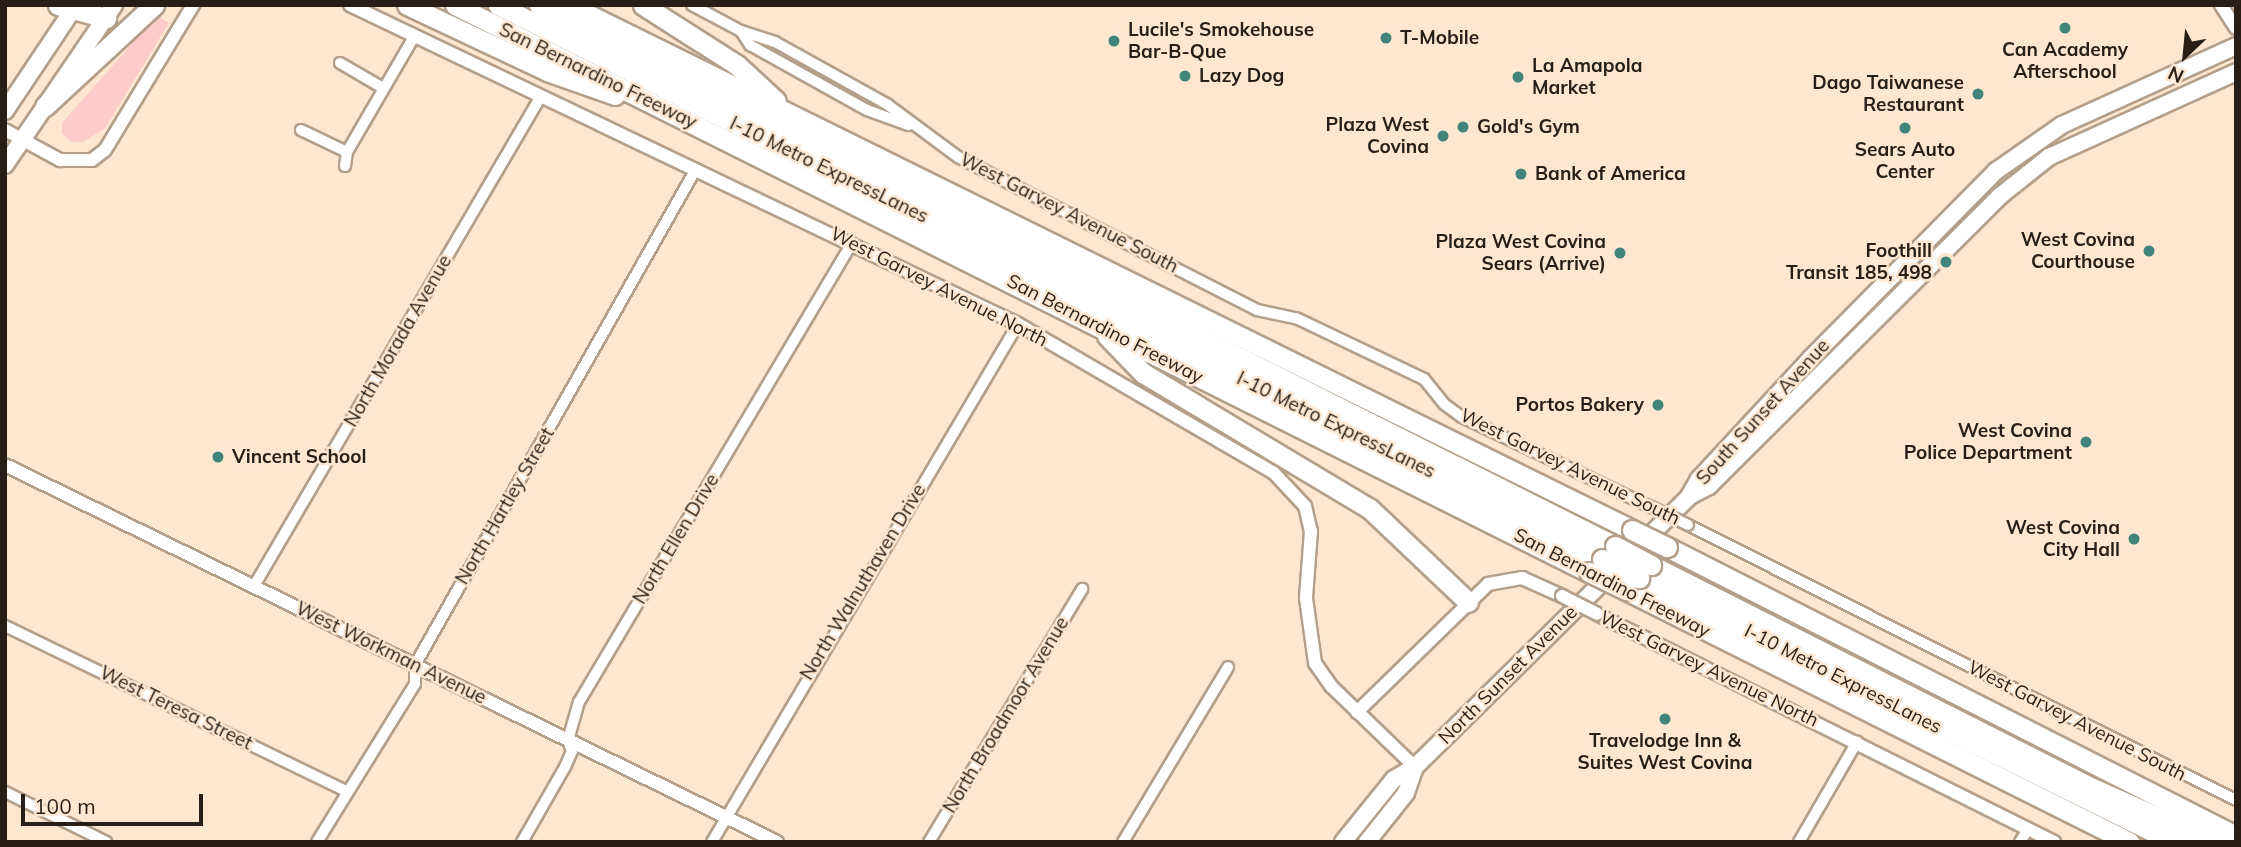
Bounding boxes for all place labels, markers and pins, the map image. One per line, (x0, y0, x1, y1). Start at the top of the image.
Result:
place label: Lucile's Smokehouse Bar-B-Que (1128, 19, 1314, 63)
marker: Can Academy Afterschool (2057, 20, 2073, 36)
place label: T-Mobile (1400, 27, 1479, 49)
marker: T-Mobile (1378, 30, 1394, 46)
marker: Lucile's Smokehouse Bar-B-Que (1106, 33, 1122, 49)
place label: Can Academy Afterschool (2002, 39, 2128, 83)
place label: La Amapola Market (1532, 55, 1643, 99)
place label: Lazy Dog (1199, 65, 1284, 87)
marker: Lazy Dog (1177, 68, 1193, 84)
marker: La Amapola Market (1510, 69, 1526, 85)
place label: Dago Taiwanese Restaurant (1812, 72, 1964, 116)
marker: Dago Taiwanese Restaurant (1970, 86, 1986, 102)
place label: Plaza West Covina (1326, 114, 1429, 158)
place label: Gold's Gym (1477, 116, 1580, 138)
marker: Gold's Gym (1455, 119, 1471, 135)
marker: Sears Auto Center (1897, 120, 1913, 136)
marker: Plaza West Covina (1435, 128, 1451, 144)
place label: Sears Auto Center (1855, 139, 1955, 183)
place label: Bank of America (1535, 163, 1686, 185)
marker: Bank of America (1513, 166, 1529, 182)
place label: West Covina Courthouse (2021, 229, 2135, 273)
place label: Plaza West Covina Sears (Arrive) (1435, 231, 1606, 275)
place label: Foothill Transit 185, 498 (1786, 240, 1932, 284)
marker: West Covina Courthouse (2141, 243, 2157, 259)
marker: Plaza West Covina Sears (Arrive) (1612, 245, 1628, 261)
marker: Foothill Transit 185, 498 (1938, 254, 1954, 270)
place label: Portos Bakery (1516, 394, 1644, 416)
marker: Portos Bakery (1650, 397, 1666, 413)
place label: West Covina Police Department (1904, 420, 2072, 464)
marker: West Covina Police Department (2078, 434, 2094, 450)
place label: Vincent School (232, 446, 367, 468)
marker: Vincent School (210, 449, 226, 465)
place label: West Covina City Hall (2006, 517, 2120, 561)
marker: West Covina City Hall (2126, 531, 2142, 547)
marker: Travelodge Inn & Suites West Covina (1657, 711, 1673, 727)
place label: Travelodge Inn & Suites West Covina (1577, 730, 1753, 774)

